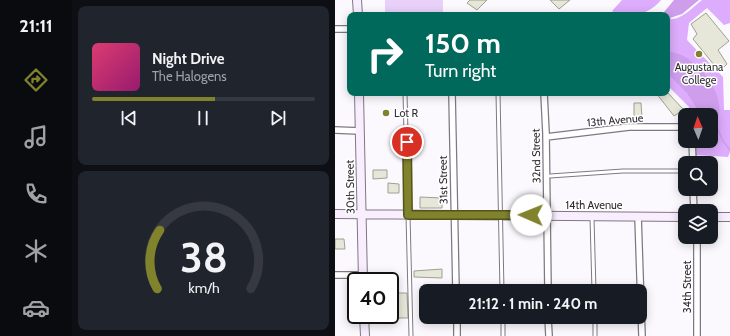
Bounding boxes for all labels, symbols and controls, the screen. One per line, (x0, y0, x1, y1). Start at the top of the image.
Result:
text: 21:11 (19, 15, 53, 37)
text: 150 m (425, 26, 501, 60)
icon: right (359, 28, 411, 80)
marker: Augustana College (694, 49, 704, 59)
text: Night Drive (152, 50, 225, 68)
text: Turn right (425, 60, 496, 82)
place label: Augustana College (675, 60, 724, 87)
icon: directions (22, 66, 50, 94)
text: The Halogens (152, 68, 227, 84)
place label: Lot R (394, 106, 419, 120)
icon: previous (118, 107, 140, 129)
icon: pause (192, 107, 214, 129)
icon: next (267, 107, 289, 129)
marker: Lot R (381, 108, 391, 118)
north arrow (678, 108, 718, 148)
map controls (678, 108, 718, 244)
street label: 13th Avenue (586, 111, 644, 129)
icon: music (22, 123, 50, 151)
pin (390, 125, 424, 159)
street label: 32nd Street (529, 128, 543, 183)
icon: arrive (396, 131, 418, 153)
street label: 31st Street (436, 155, 450, 204)
button: search (678, 156, 718, 196)
street label: 30th Street (343, 160, 357, 214)
icon: phone (22, 180, 50, 208)
position arrow (510, 194, 552, 236)
street label: 14th Avenue (566, 198, 623, 212)
button: layers (678, 204, 718, 244)
text: 38 (180, 231, 227, 281)
icon: climate (22, 237, 50, 265)
street label: 34th Street (680, 260, 694, 313)
speed limit sign: 40 (347, 272, 399, 324)
text: km/h (188, 278, 219, 296)
icon: car (22, 294, 50, 322)
text: 21:12 · 1 min · 240 m (469, 295, 597, 313)

